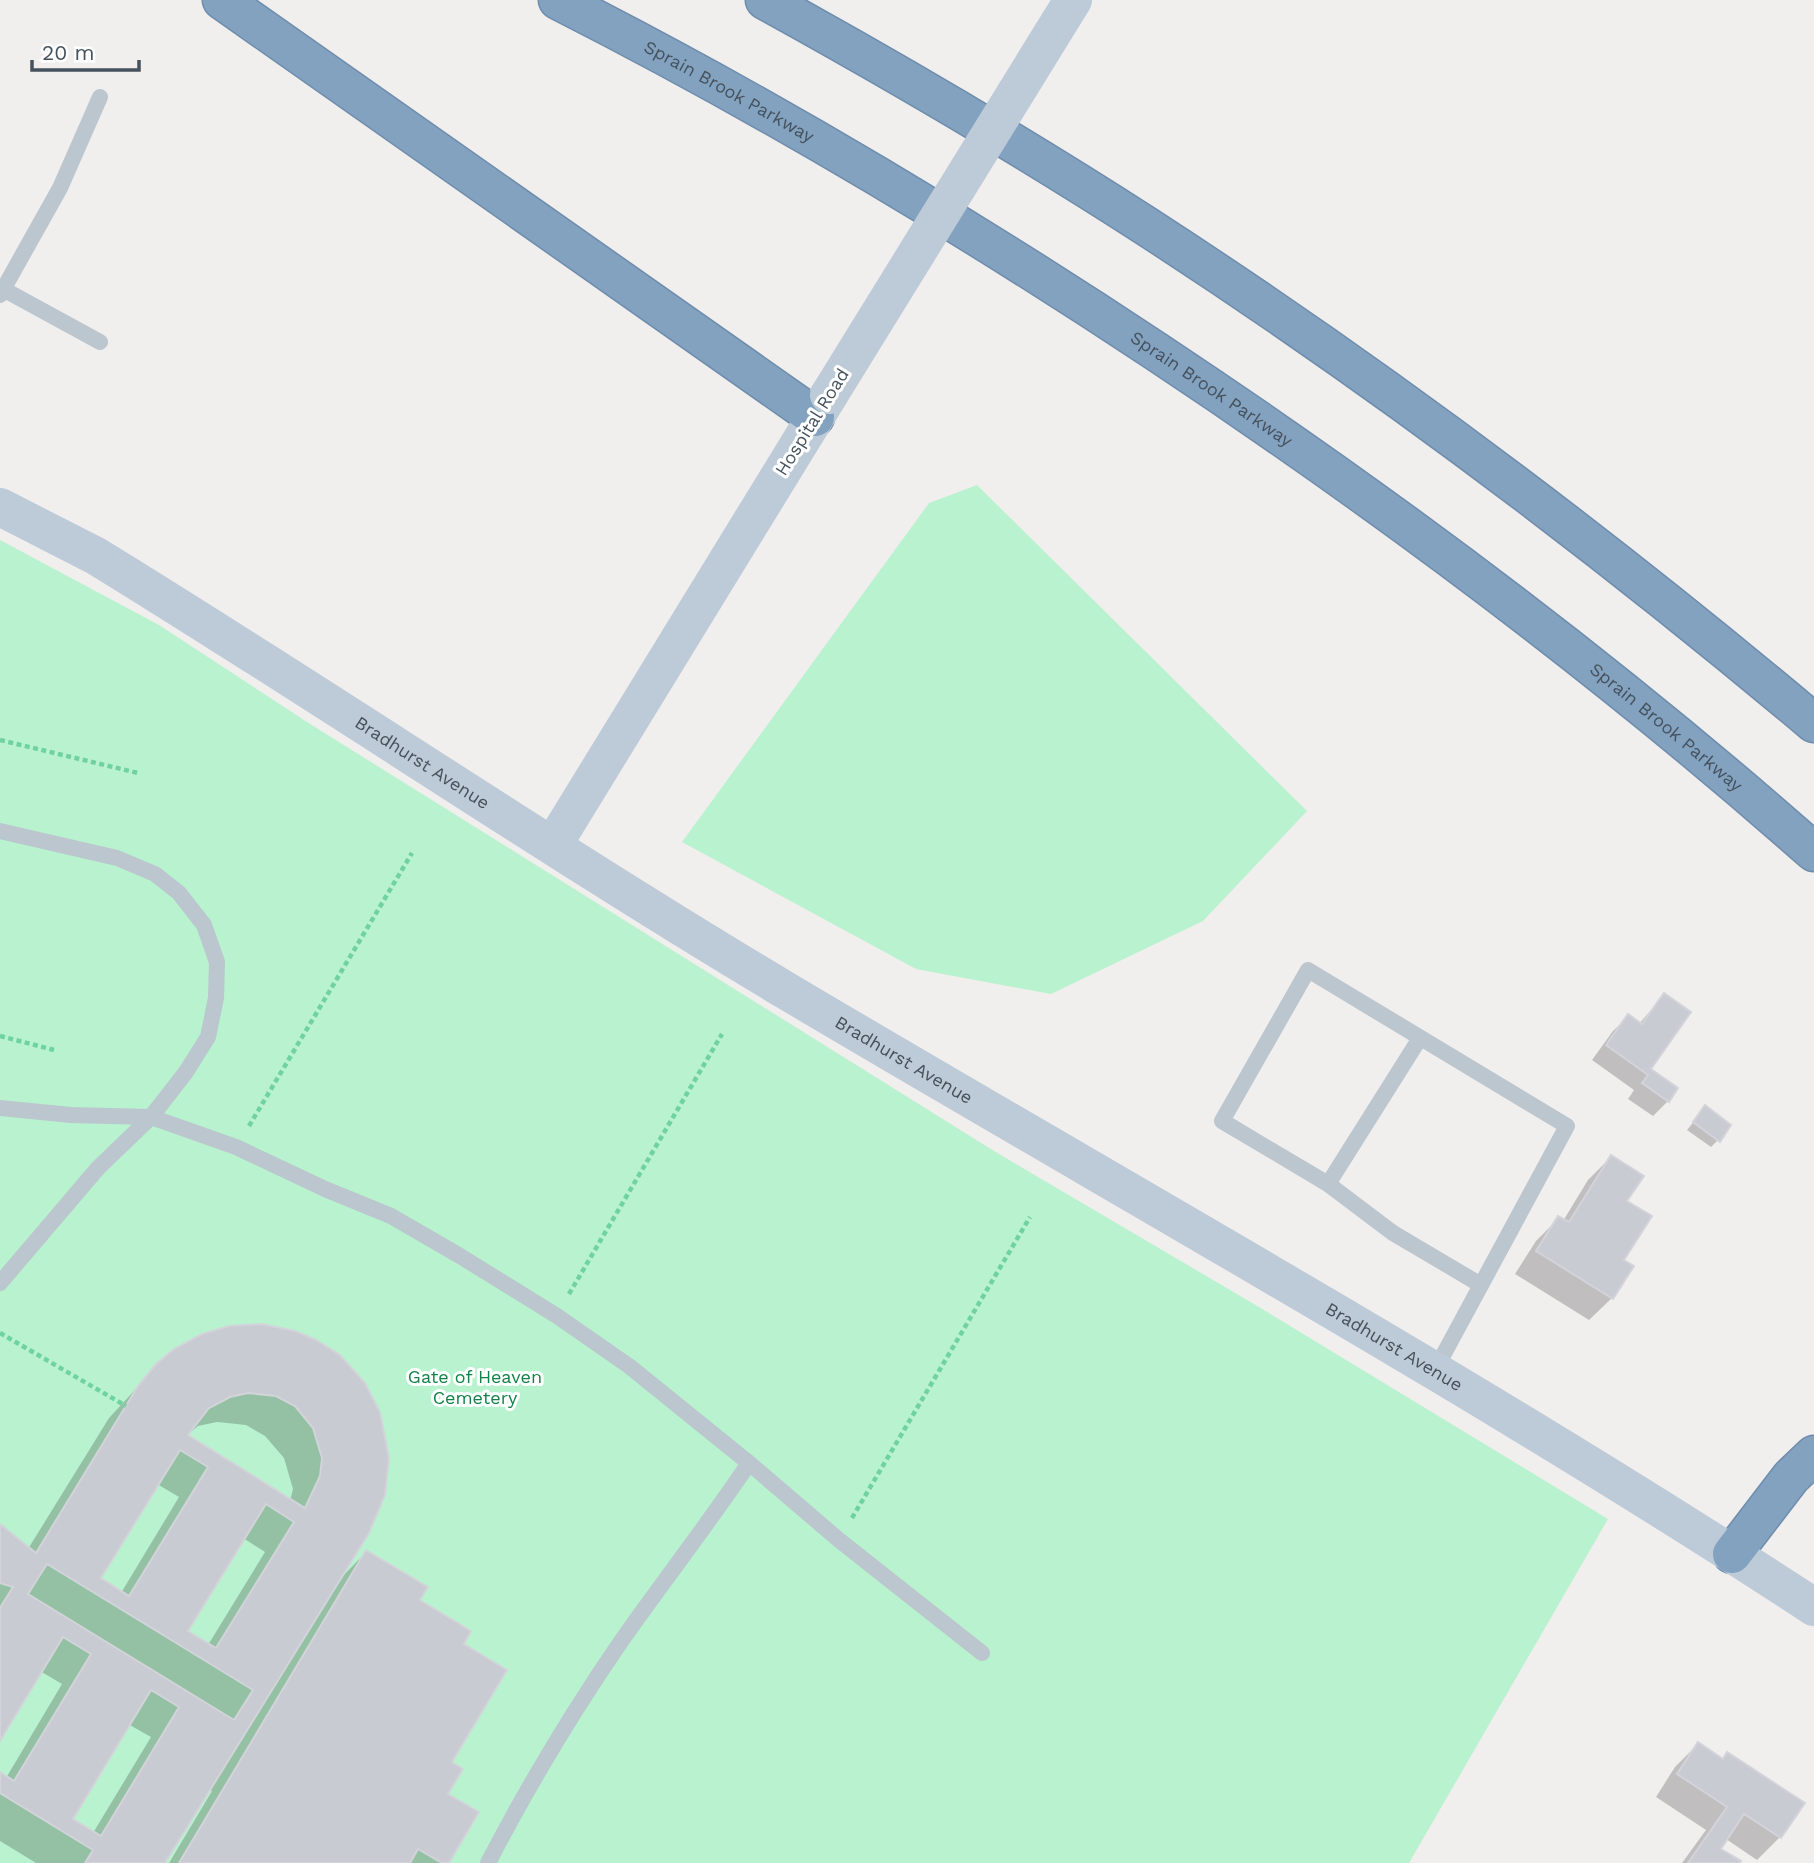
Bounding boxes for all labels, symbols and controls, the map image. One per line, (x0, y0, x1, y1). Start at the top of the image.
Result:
scale bar (32, 28, 138, 72)
street label: Sprain Brook Parkway (641, 36, 819, 147)
text: 20 m (42, 40, 94, 65)
street label: Sprain Brook Parkway (1127, 326, 1297, 451)
street label: Hospital Road (770, 364, 853, 479)
street label: Sprain Brook Parkway (1586, 658, 1748, 796)
street label: Bradhurst Avenue (351, 711, 494, 813)
street label: Bradhurst Avenue (832, 1011, 977, 1108)
street label: Bradhurst Avenue (1322, 1298, 1467, 1395)
park label: Gate of Heaven Cemetery (408, 1366, 542, 1408)

